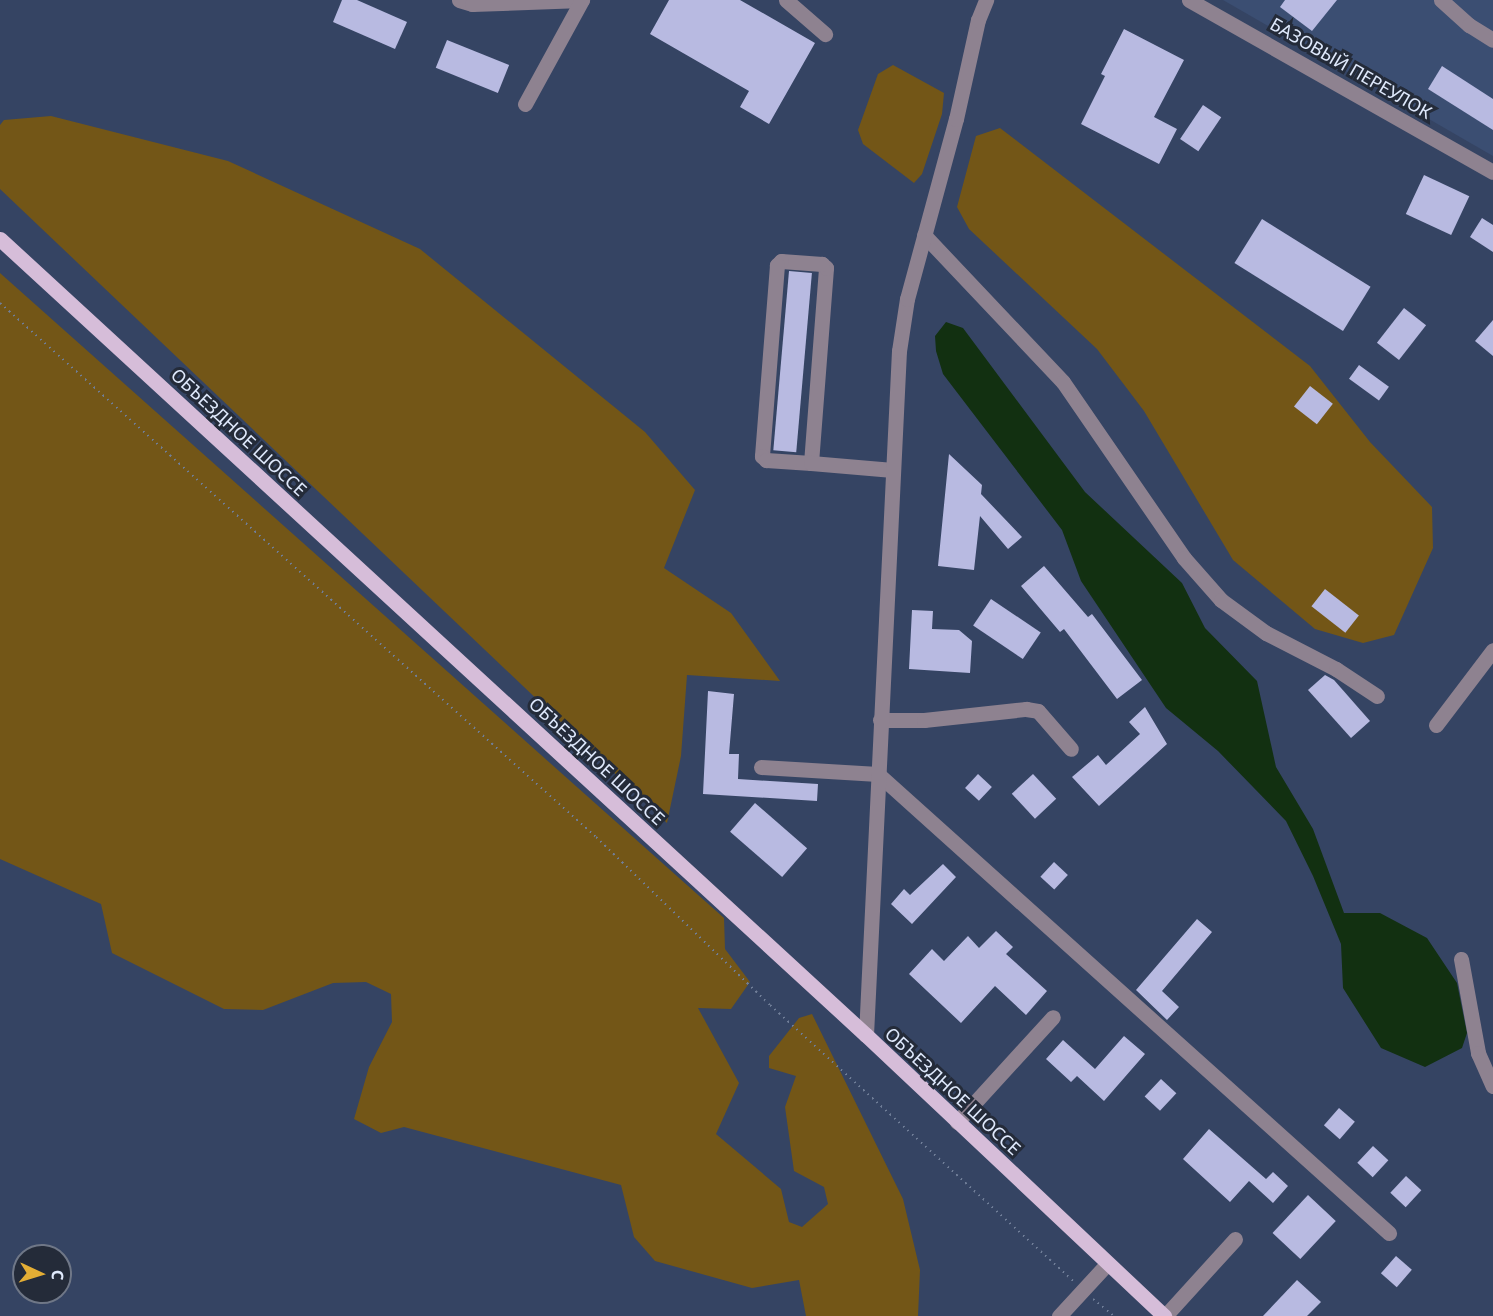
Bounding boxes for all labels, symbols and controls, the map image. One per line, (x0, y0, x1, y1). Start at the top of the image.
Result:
street label: БАЗОВЫЙ ПЕРЕУЛОК (1266, 13, 1436, 123)
street label: ОБЪЕЗДНОЕ ШОССЕ (167, 364, 311, 500)
street label: ОБЪЕЗДНОЕ ШОССЕ (525, 693, 669, 829)
street label: ОБЪЕЗДНОЕ ШОССЕ (881, 1023, 1025, 1159)
north arrow (12, 1244, 72, 1304)
text: С (47, 1269, 69, 1281)

